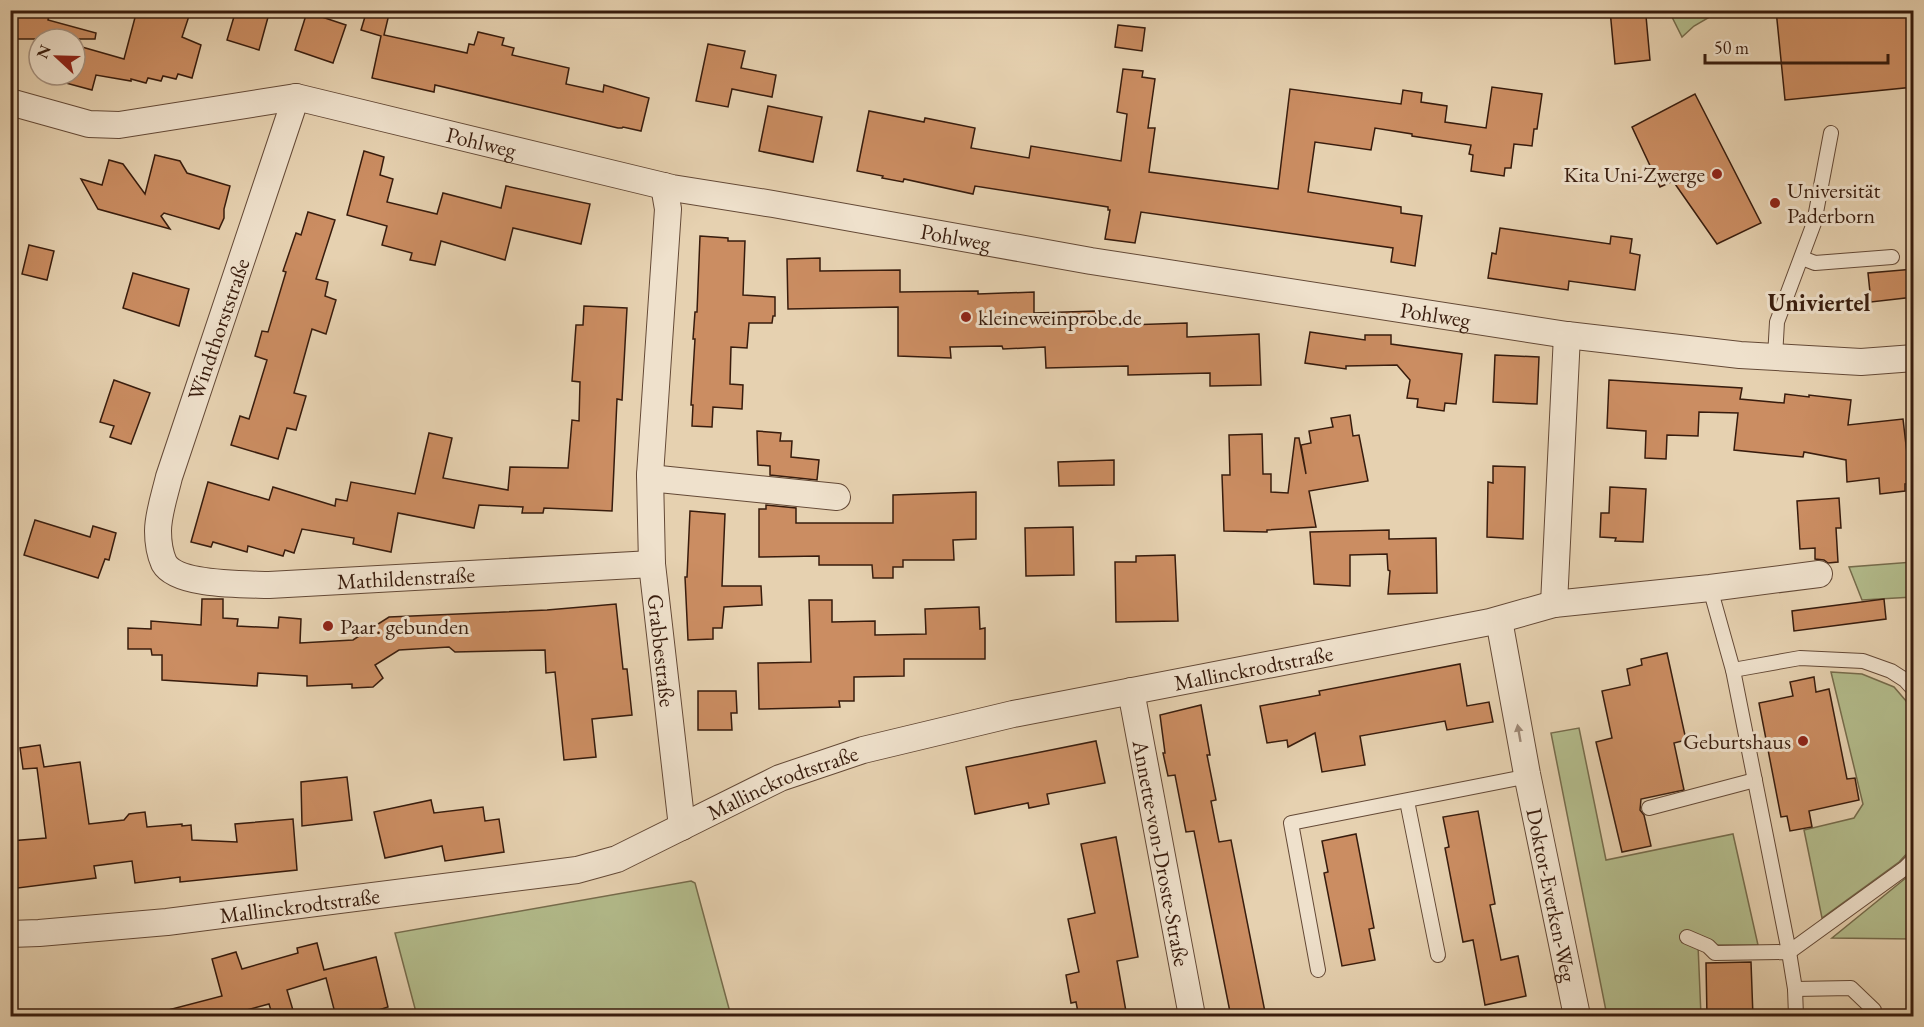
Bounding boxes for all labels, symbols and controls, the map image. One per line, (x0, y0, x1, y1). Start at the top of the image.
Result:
north arrow (27, 27, 87, 87)
scale bar (1705, 27, 1888, 65)
text: 50 m (1714, 36, 1749, 59)
text: N (31, 42, 56, 62)
street label: Pohlweg (443, 120, 520, 165)
place label: Kita Uni-Zwerge (1563, 160, 1705, 189)
marker: Kita Uni-Zwerge (1710, 167, 1724, 181)
place label: Universität Paderborn (1787, 176, 1880, 230)
marker: Universität Paderborn (1768, 196, 1782, 210)
street label: Pohlweg (918, 217, 994, 258)
street label: Windthorststraße (181, 254, 256, 404)
district label: Univiertel (1768, 287, 1871, 318)
street label: Pohlweg (1398, 295, 1473, 335)
place label: kleineweinprobe.de (978, 303, 1142, 332)
marker: kleineweinprobe.de (959, 310, 973, 324)
street label: Mathildenstraße (336, 560, 476, 596)
street label: Grabbestraße (641, 593, 682, 709)
place label: Paar. gebunden (340, 612, 470, 641)
marker: Paar. gebunden (321, 619, 335, 633)
street label: Mallinckrodtstraße (1172, 639, 1336, 698)
one-way arrow (1514, 723, 1523, 742)
place label: Geburtshaus (1683, 727, 1791, 756)
marker: Geburtshaus (1796, 734, 1810, 748)
street label: Annette-von-Droste-Straße (1125, 737, 1196, 969)
street label: Mallinckrodtstraße (702, 739, 862, 827)
street label: Doktor-Everken-Weg (1519, 806, 1584, 985)
street label: Mallinckrodtstraße (218, 881, 382, 930)

